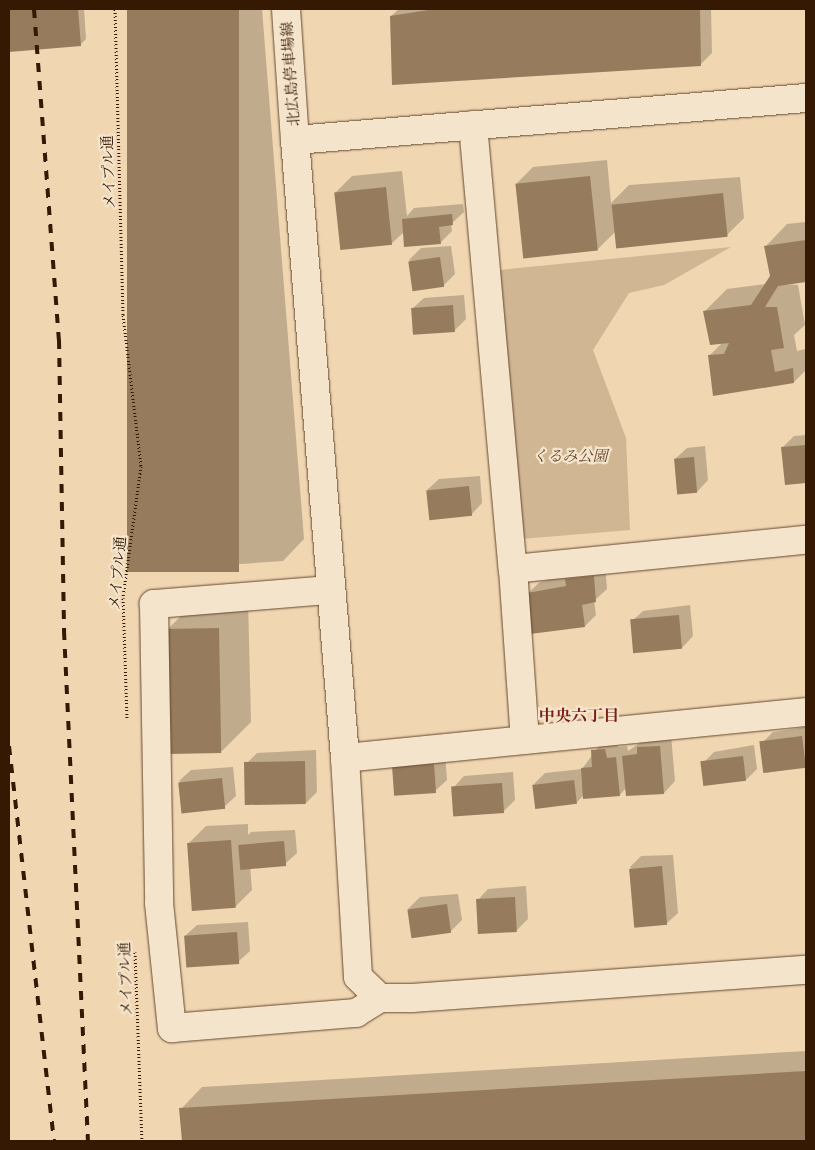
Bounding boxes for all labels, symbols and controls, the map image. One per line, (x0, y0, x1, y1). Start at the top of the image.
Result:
street label: 北広島停車場線 (277, 21, 303, 127)
street label: メイプル通 (98, 134, 118, 210)
park label: くるみ公園 (533, 447, 607, 465)
street label: メイプル通 (105, 535, 129, 611)
district label: 中央六丁目 (539, 705, 619, 725)
street label: メイプル通 (115, 941, 135, 1017)

